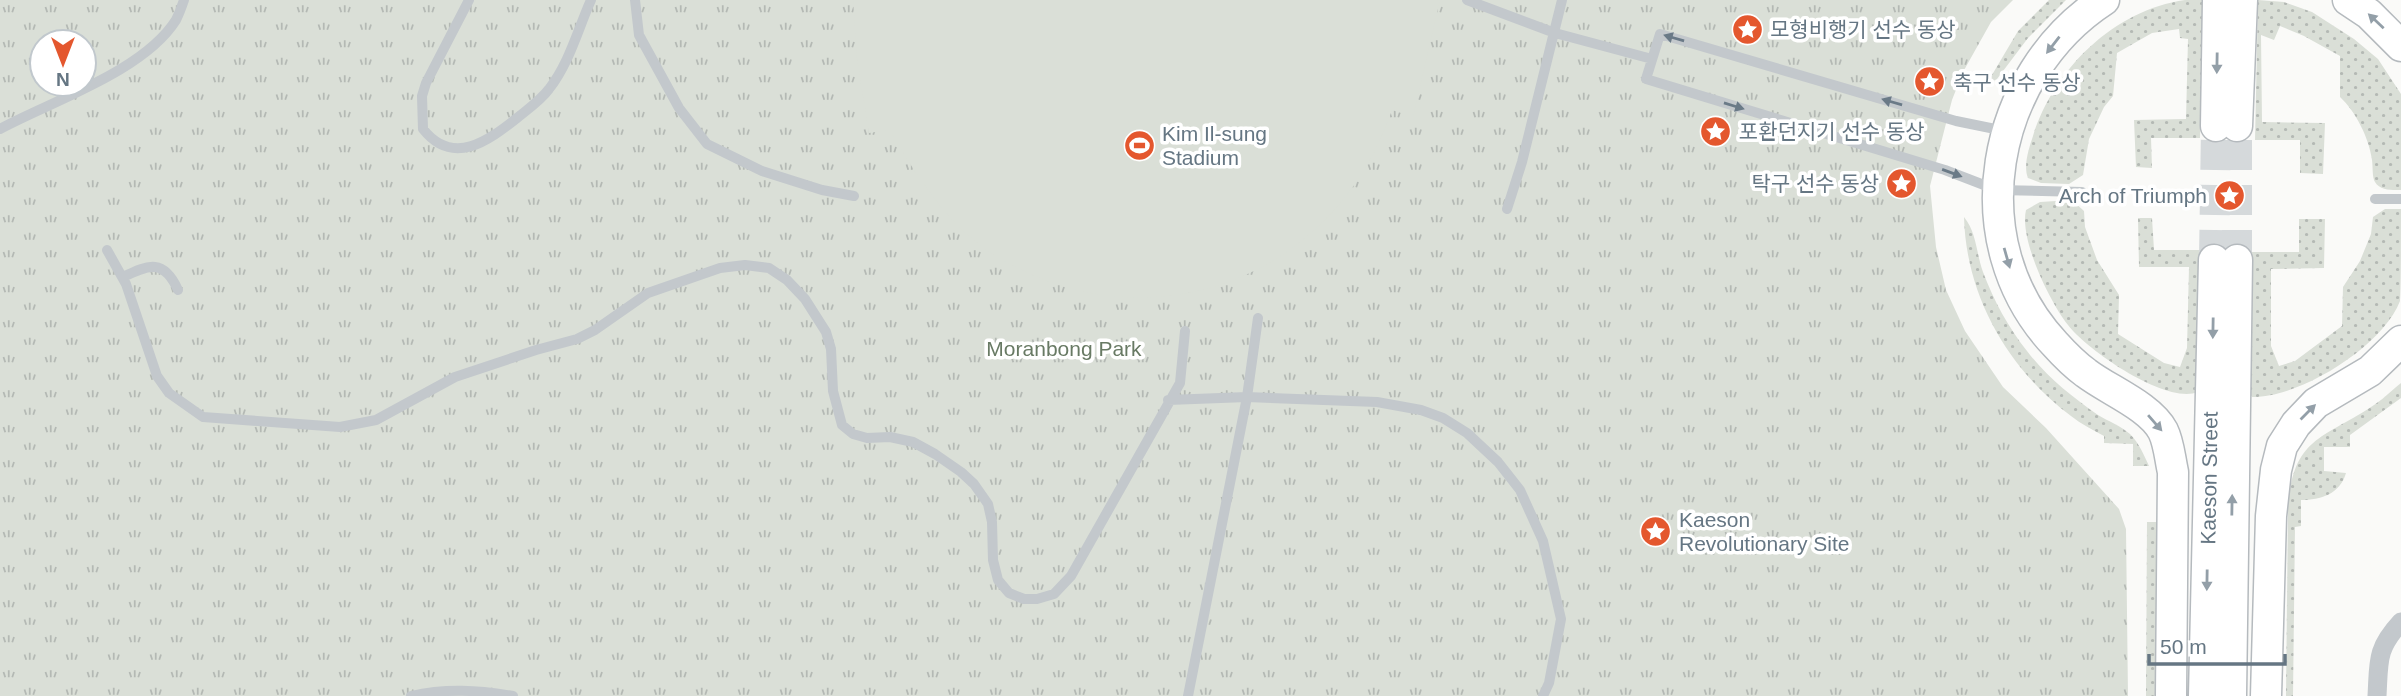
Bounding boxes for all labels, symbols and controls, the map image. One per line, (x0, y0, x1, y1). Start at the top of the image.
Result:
place icon: 모형비행기 선수 동상 (1730, 12, 1764, 46)
one-way arrow (2368, 13, 2385, 29)
place label: 모형비행기 선수 동상 (1770, 18, 1956, 41)
north arrow (28, 28, 98, 98)
one-way arrow (1663, 33, 1684, 43)
one-way arrow (2047, 36, 2061, 54)
one-way arrow (2211, 52, 2223, 74)
place icon: 축구 선수 동상 (1913, 65, 1947, 99)
text: N (56, 69, 70, 90)
place label: 축구 선수 동상 (1953, 71, 2081, 94)
one-way arrow (1881, 97, 1902, 107)
one-way arrow (1724, 101, 1745, 111)
place icon: 포환던지기 선수 동상 (1699, 114, 1733, 148)
place label: 포환던지기 선수 동상 (1739, 120, 1925, 143)
place label: Kim Il-sung Stadium (1162, 122, 1267, 169)
sports icon: Kim Il-sung Stadium (1122, 128, 1156, 162)
place icon: 탁구 선수 동상 (1885, 166, 1919, 200)
one-way arrow (1941, 167, 1962, 178)
place label: 탁구 선수 동상 (1751, 172, 1879, 195)
place icon: Arch of Triumph (2213, 178, 2247, 212)
place label: Arch of Triumph (2059, 184, 2207, 207)
one-way arrow (2003, 248, 2013, 269)
one-way arrow (2207, 318, 2219, 340)
park label: Moranbong Park (986, 337, 1142, 360)
one-way arrow (2299, 403, 2316, 420)
street label: Kaeson Street (2196, 411, 2222, 545)
one-way arrow (2147, 414, 2163, 432)
one-way arrow (2227, 494, 2238, 516)
place label: Kaeson Revolutionary Site (1679, 508, 1849, 555)
place icon: Kaeson Revolutionary Site (1639, 514, 1673, 548)
one-way arrow (2201, 570, 2213, 592)
scale bar (2149, 622, 2286, 666)
text: 50 m (2160, 635, 2207, 658)

